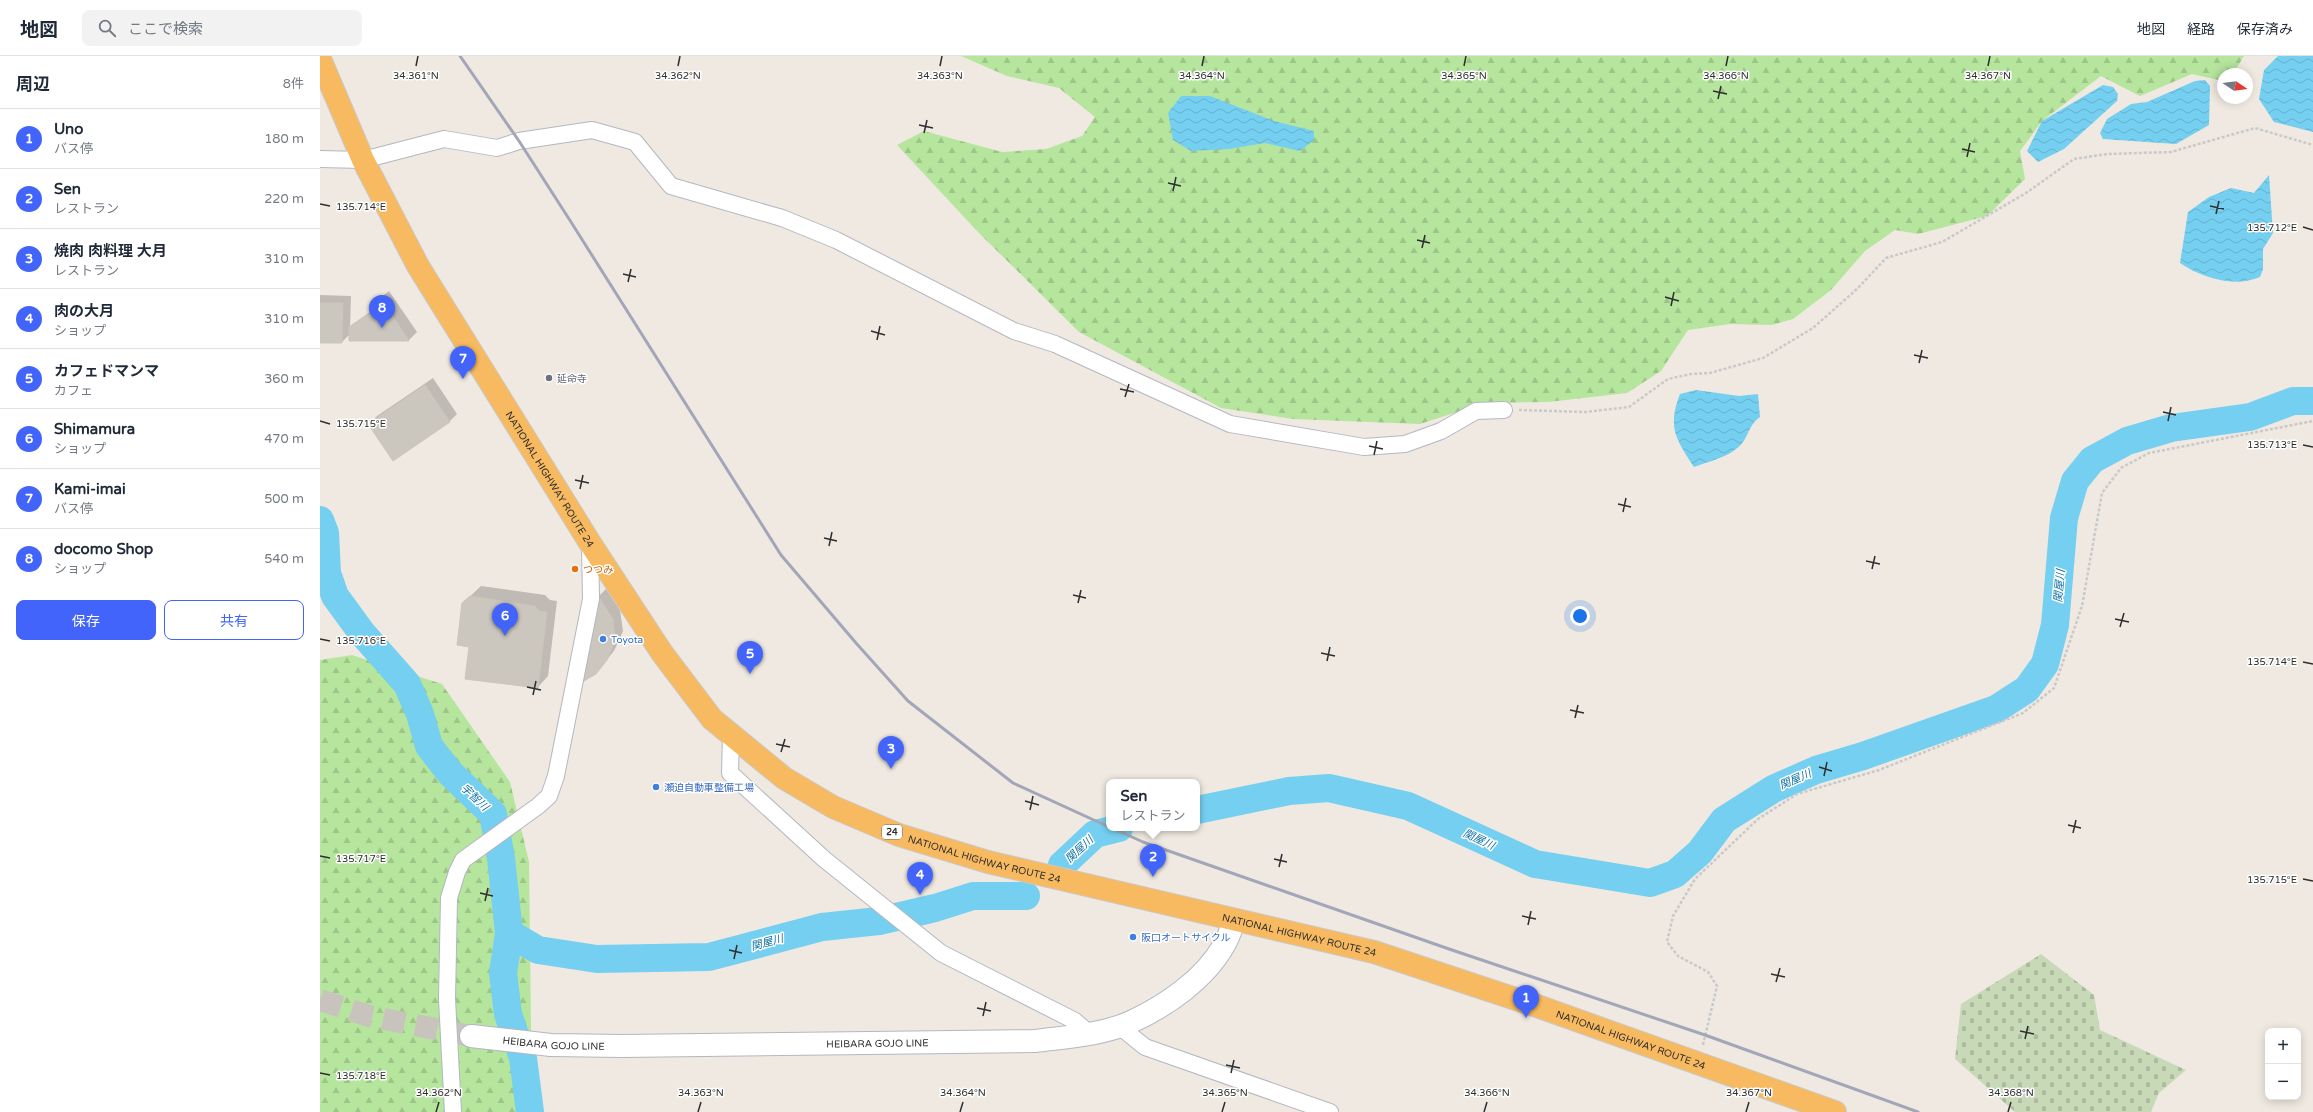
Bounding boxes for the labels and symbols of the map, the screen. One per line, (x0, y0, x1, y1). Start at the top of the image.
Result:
north arrow (2217, 68, 2253, 104)
text: 34.361°N (393, 70, 439, 82)
text: 34.362°N (655, 70, 701, 82)
text: 34.363°N (917, 70, 963, 82)
text: 34.364°N (1179, 70, 1225, 82)
text: 34.365°N (1441, 70, 1487, 82)
text: 34.366°N (1703, 70, 1749, 82)
text: 34.367°N (1965, 70, 2011, 82)
text: 135.714°E (336, 201, 386, 213)
text: 135.712°E (2247, 222, 2297, 234)
pin: 8 (369, 295, 395, 328)
pin: 7 (450, 346, 476, 379)
marker: 延命寺 (544, 373, 554, 383)
place label: 延命寺 (557, 373, 587, 385)
street label: NATIONAL HIGHWAY ROUTE 24 (503, 409, 596, 550)
text: 135.715°E (336, 418, 386, 430)
text: 135.713°E (2247, 439, 2297, 451)
marker: つつみ (570, 564, 580, 574)
place label: つつみ (583, 564, 613, 576)
water label: 関屋川 (2052, 568, 2067, 603)
pin: 6 (492, 603, 518, 636)
your location (1570, 606, 1590, 626)
marker: Toyota (598, 634, 608, 644)
place label: Toyota (611, 634, 643, 646)
text: 135.716°E (336, 635, 386, 647)
pin: 5 (737, 641, 763, 674)
text: 135.714°E (2247, 656, 2297, 668)
pin: 3 (878, 736, 904, 769)
water label: 関屋川 (1777, 766, 1814, 792)
water label: 宇智川 (458, 781, 492, 814)
marker: 瀬迫自動車整備工場 (651, 782, 661, 792)
place label: 瀬迫自動車整備工場 (664, 782, 754, 794)
road number: 24 (882, 825, 902, 839)
water label: 関屋川 (1461, 827, 1497, 853)
street label: NATIONAL HIGHWAY ROUTE 24 (907, 833, 1063, 885)
water label: 関屋川 (1063, 833, 1097, 865)
pin: 2 (1140, 844, 1166, 877)
text: 135.717°E (336, 853, 386, 865)
pin: 4 (907, 862, 933, 895)
text: 135.715°E (2247, 874, 2297, 886)
street label: NATIONAL HIGHWAY ROUTE 24 (1221, 912, 1377, 959)
water label: 関屋川 (750, 932, 786, 953)
marker: 阪口オートサイクル (1128, 932, 1138, 942)
place label: 阪口オートサイクル (1141, 932, 1231, 944)
pin: 1 (1513, 985, 1539, 1018)
street label: NATIONAL HIGHWAY ROUTE 24 (1554, 1008, 1707, 1072)
street label: HEIBARA GOJO LINE (502, 1035, 605, 1053)
street label: HEIBARA GOJO LINE (826, 1037, 929, 1051)
text: 135.718°E (336, 1070, 386, 1082)
text: 34.362°N (416, 1087, 462, 1099)
text: 34.363°N (678, 1087, 724, 1099)
text: 34.364°N (940, 1087, 986, 1099)
text: 34.365°N (1202, 1087, 1248, 1099)
text: 34.366°N (1464, 1087, 1510, 1099)
text: 34.367°N (1726, 1087, 1772, 1099)
text: 34.368°N (1988, 1087, 2034, 1099)

